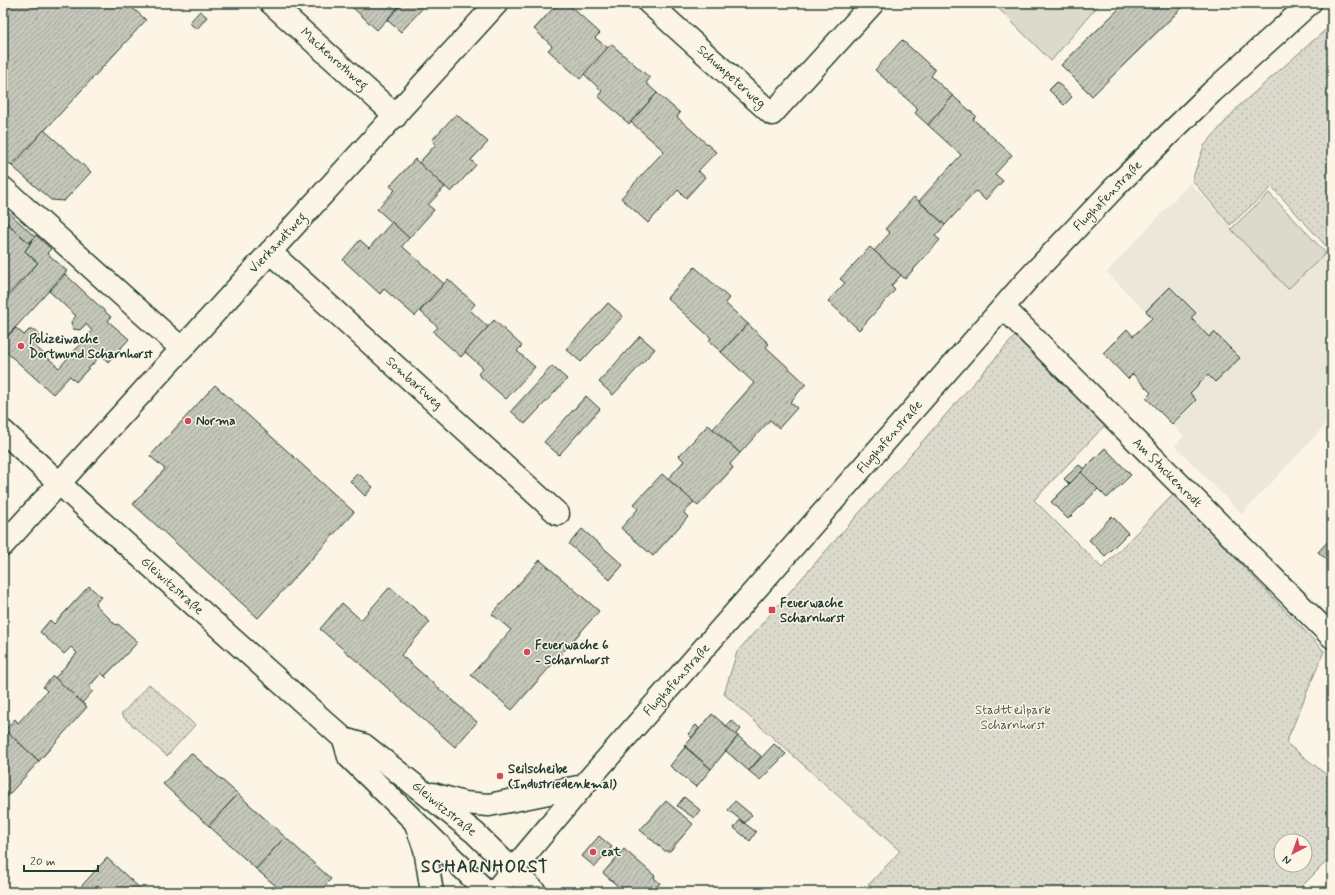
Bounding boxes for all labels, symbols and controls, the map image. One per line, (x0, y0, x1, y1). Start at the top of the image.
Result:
street label: Mackenrothweg (295, 24, 372, 95)
street label: Schumpeterweg (692, 42, 769, 113)
street label: Flughafenstraße (1070, 157, 1147, 236)
street label: Vierkandtweg (245, 209, 312, 278)
place label: Polizeiwache Dortmund Scharnhorst (29, 331, 154, 363)
marker: Polizeiwache Dortmund Scharnhorst (16, 341, 26, 351)
street label: Sombartweg (382, 353, 446, 413)
street label: Flughafenstraße (853, 397, 927, 478)
place label: Norma (196, 413, 236, 430)
marker: Norma (183, 416, 193, 426)
street label: Am Stuckenrodt (1128, 434, 1206, 512)
street label: Gleiwitzstraße (137, 553, 207, 619)
place label: Feuerwache Scharnhorst (780, 595, 846, 627)
marker: Feuerwache Scharnhorst (767, 605, 777, 615)
place label: Feuerwache 6 - Scharnhorst (535, 637, 610, 669)
street label: Flughafenstraße (640, 640, 715, 721)
marker: Feuerwache 6 - Scharnhorst (522, 647, 532, 657)
park label: Stadtteilpark Scharnhorst (975, 702, 1051, 734)
place label: Seilscheibe (Industriedenkmal) (508, 761, 617, 793)
marker: Seilscheibe (Industriedenkmal) (495, 771, 505, 781)
street label: Gleiwitzstraße (408, 778, 480, 840)
north arrow (1273, 833, 1313, 873)
place label: eat (601, 844, 621, 861)
scale bar (24, 847, 98, 873)
marker: eat (588, 847, 598, 857)
text: N (1280, 852, 1294, 867)
text: 20 m (30, 854, 56, 870)
district label: SCHARNHORST (421, 856, 549, 878)

